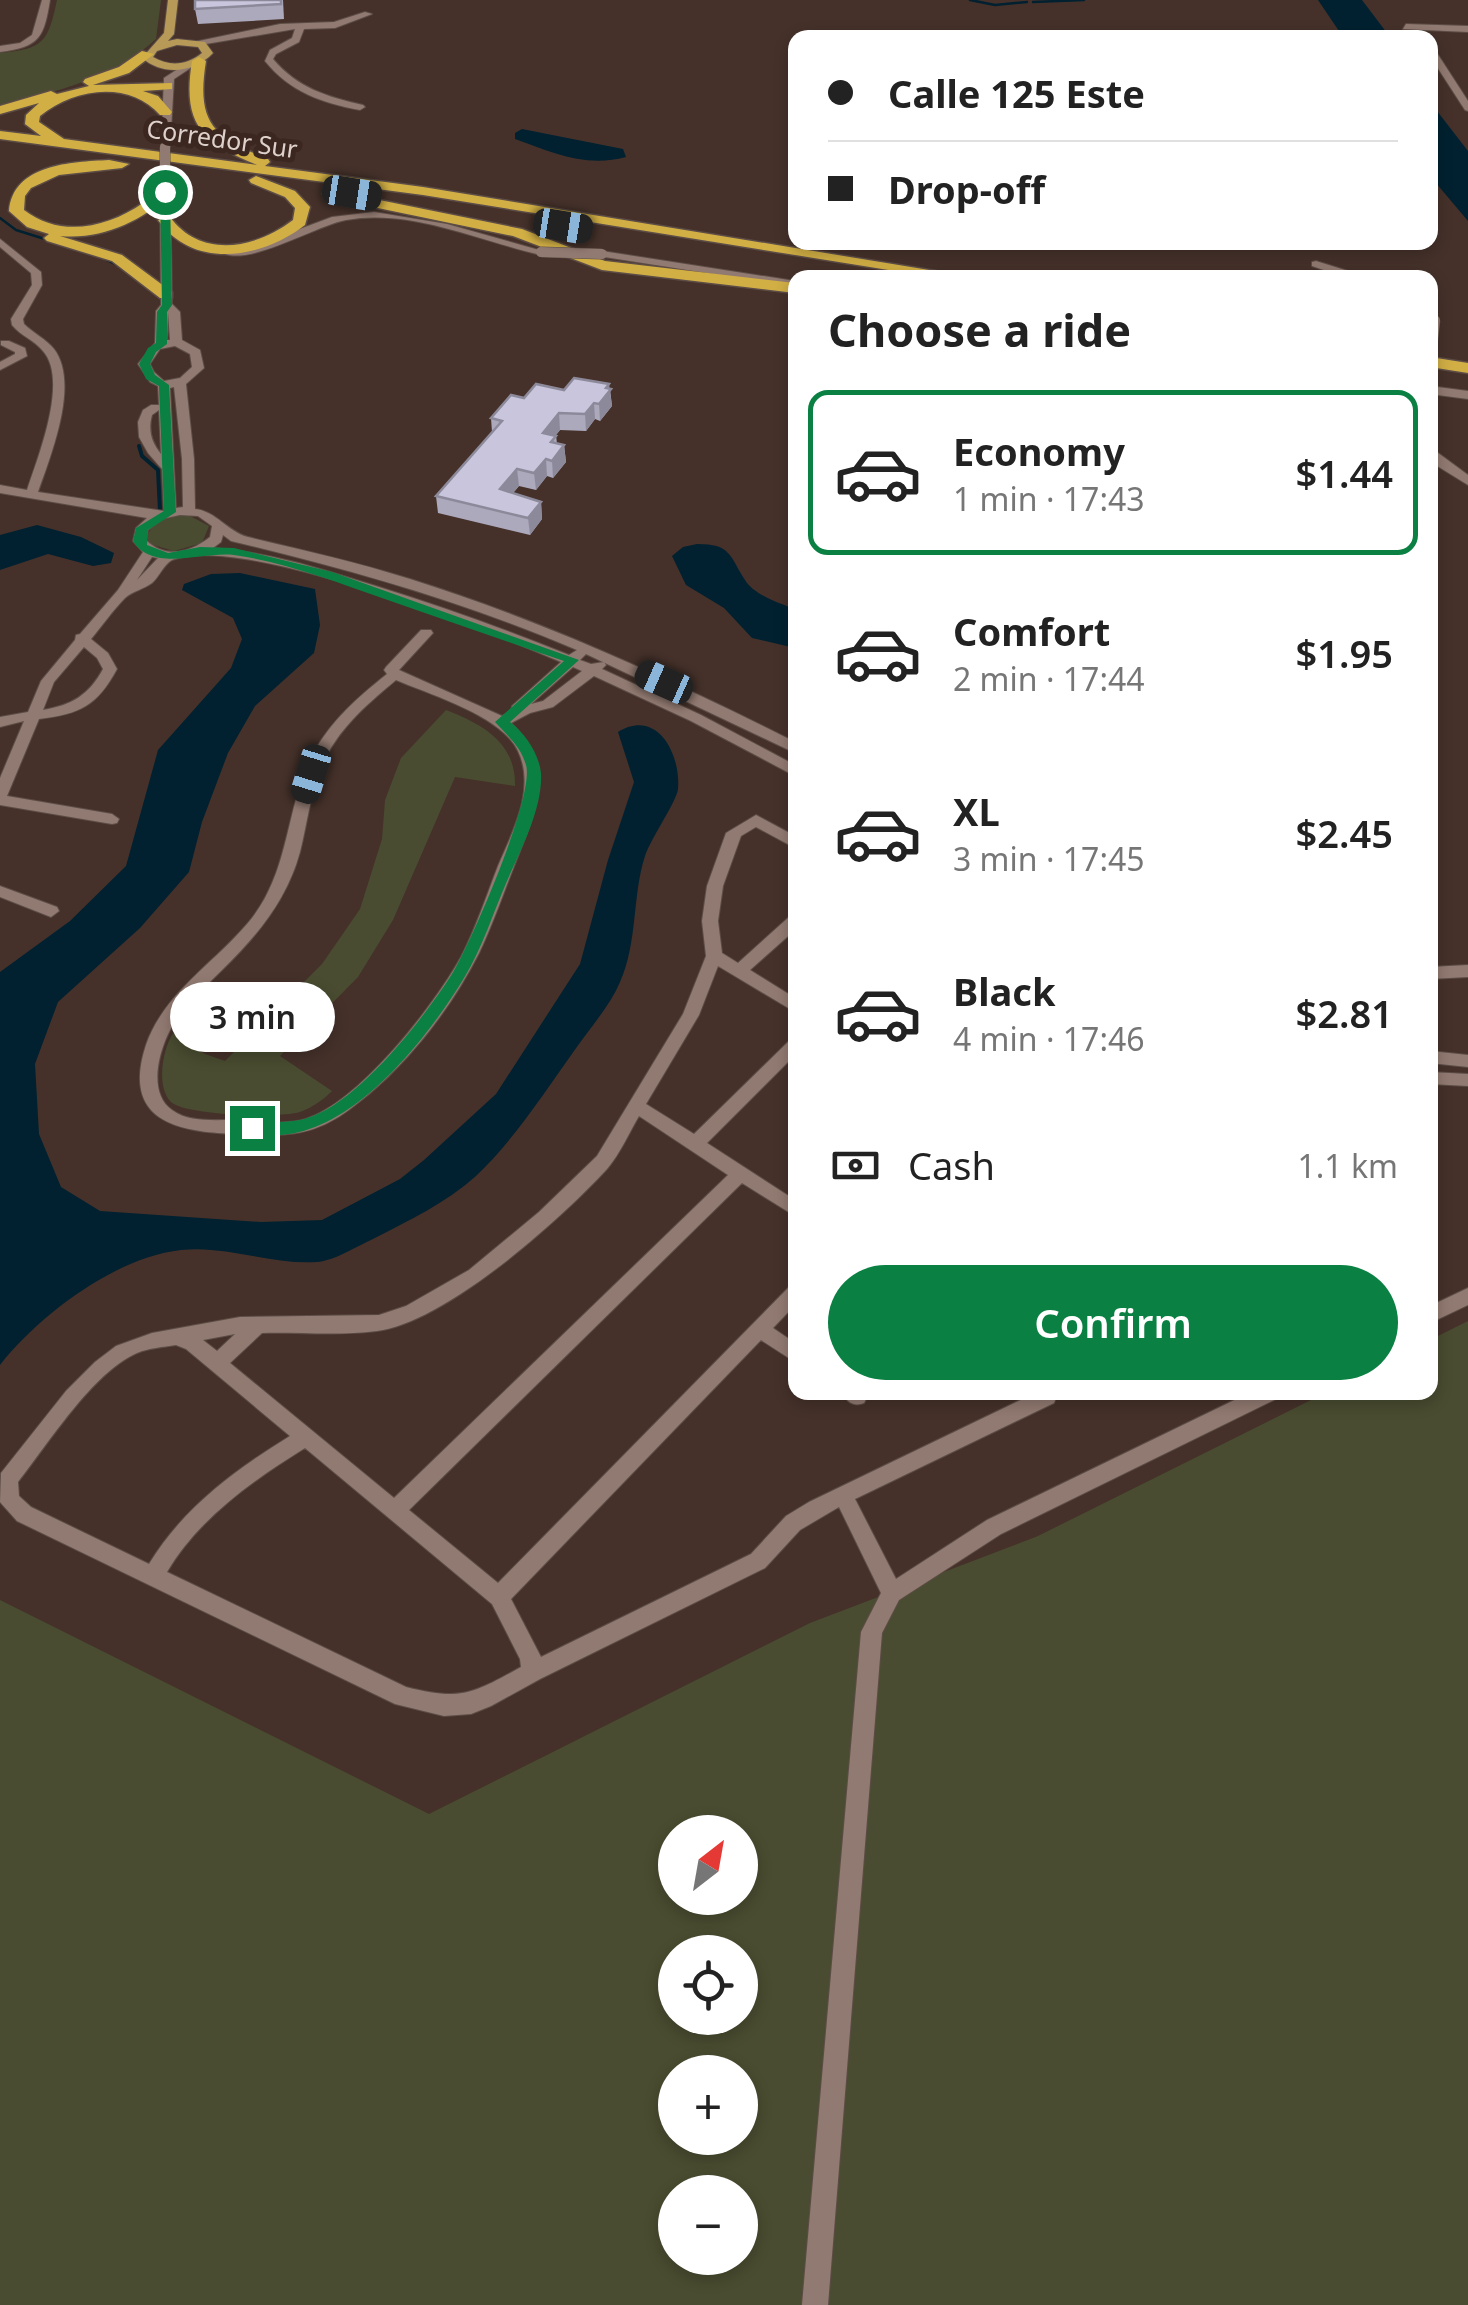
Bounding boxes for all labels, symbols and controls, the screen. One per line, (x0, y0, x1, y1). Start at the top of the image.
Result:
text: Calle 125 Este (888, 67, 1145, 119)
street label: Corredor Sur (145, 111, 300, 165)
text: Drop-off (888, 163, 1045, 215)
route start (143, 170, 188, 215)
car (320, 173, 384, 213)
car (531, 206, 595, 246)
text: Choose a ride (828, 299, 1131, 360)
text: Economy (953, 425, 1125, 477)
icon: car (833, 428, 923, 518)
text: $1.44 (1296, 447, 1393, 499)
text: 1 min · 17:43 (953, 477, 1145, 520)
text: Comfort (953, 605, 1110, 657)
icon: car (833, 608, 923, 698)
text: $1.95 (1296, 627, 1393, 679)
car (630, 656, 698, 708)
text: 2 min · 17:44 (953, 657, 1145, 700)
car (288, 741, 334, 807)
text: XL (953, 785, 1000, 837)
icon: car (833, 788, 923, 878)
text: $2.45 (1296, 807, 1393, 859)
text: 3 min · 17:45 (953, 837, 1145, 880)
text: Black (953, 965, 1056, 1017)
icon: car (833, 968, 923, 1058)
callout: 3 min (170, 983, 334, 1053)
text: $2.81 (1296, 987, 1393, 1039)
text: 3 min (209, 995, 296, 1038)
text: 4 min · 17:46 (953, 1017, 1145, 1060)
route end (230, 1106, 275, 1151)
icon: cash (828, 1138, 883, 1193)
text: Cash (908, 1139, 995, 1191)
text: 1.1 km (1297, 1144, 1398, 1187)
button: Confirm (828, 1265, 1398, 1380)
north arrow (658, 1815, 758, 1915)
map controls (658, 1815, 758, 2275)
button: locate (658, 1935, 758, 2035)
button: + (658, 2055, 758, 2155)
button: − (658, 2175, 758, 2275)

